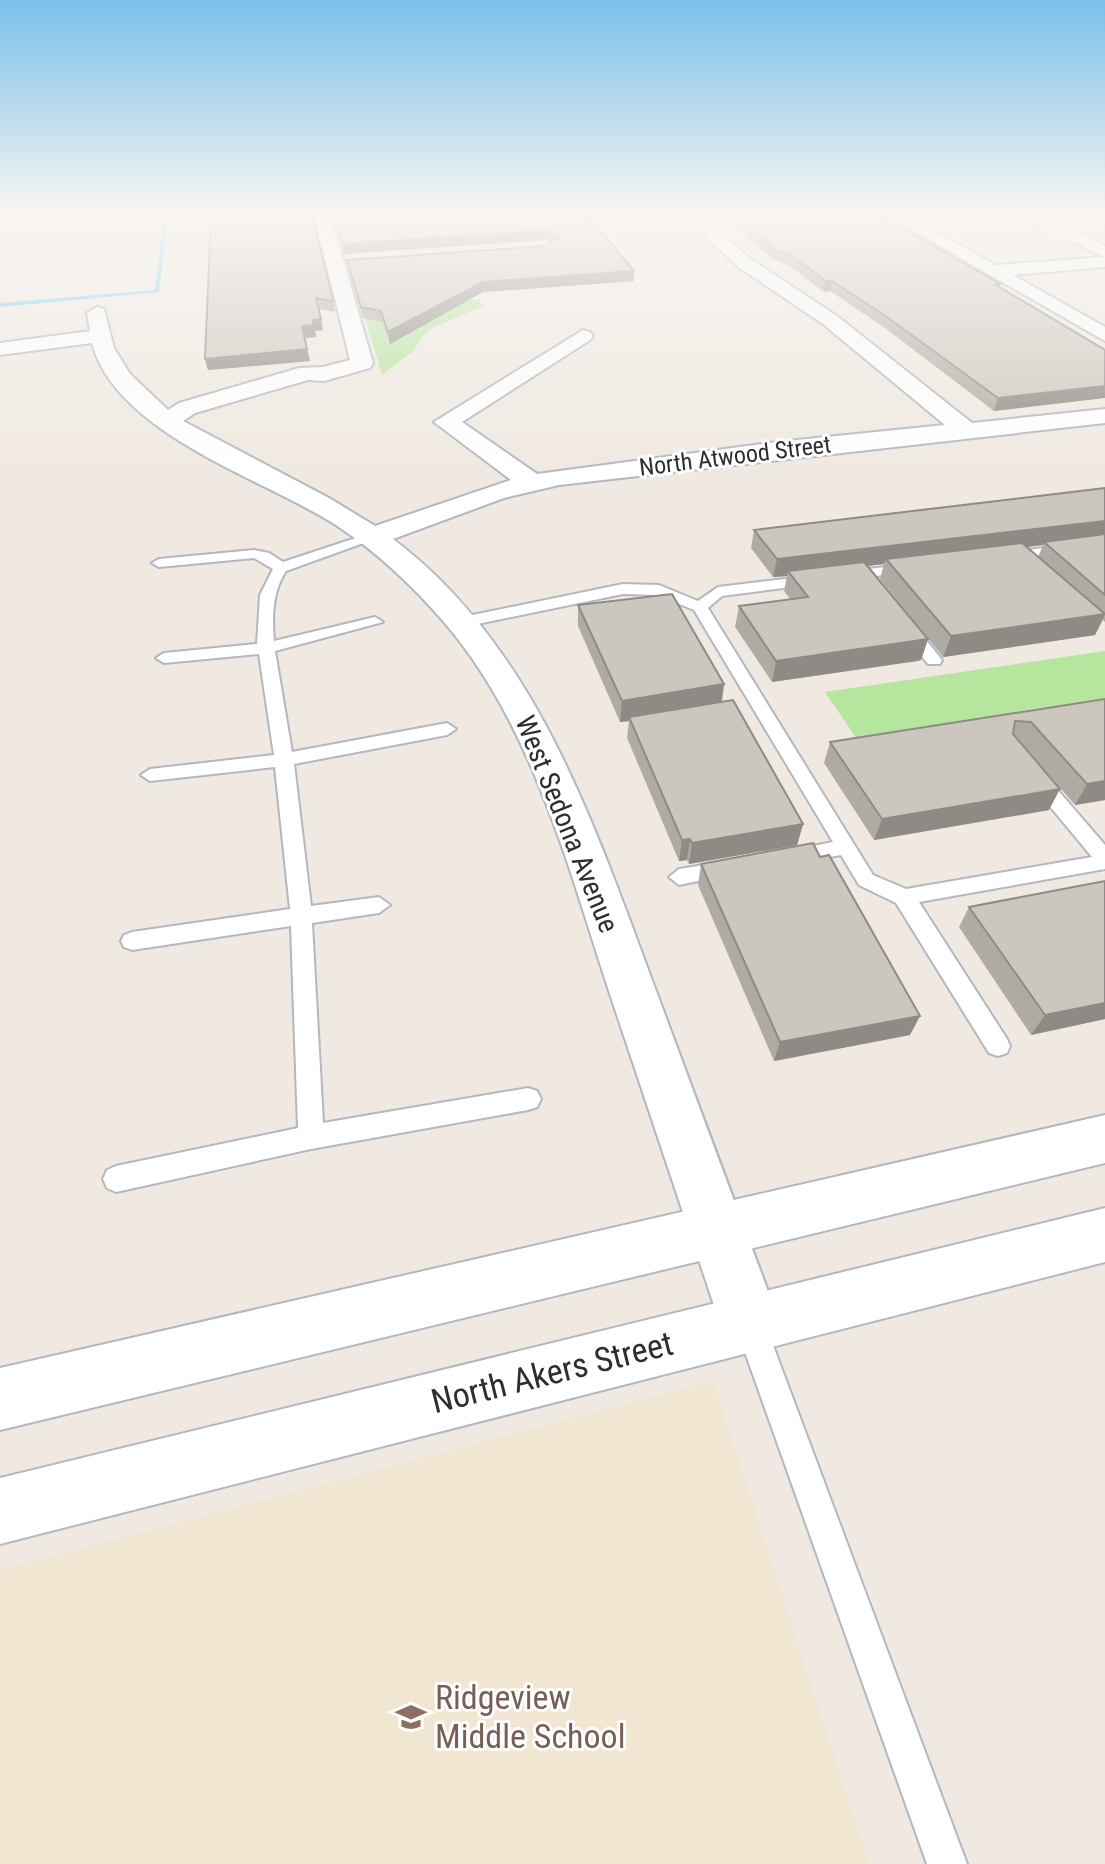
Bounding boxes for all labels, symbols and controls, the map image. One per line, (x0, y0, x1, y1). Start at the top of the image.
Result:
street label: North Atwood Street (637, 430, 833, 482)
street label: West Sedona Avenue (508, 711, 626, 937)
street label: North Akers Street (427, 1323, 677, 1421)
place label: Ridgeview Middle School (435, 1677, 625, 1756)
school or university icon: Ridgeview Middle School (394, 1700, 428, 1734)

